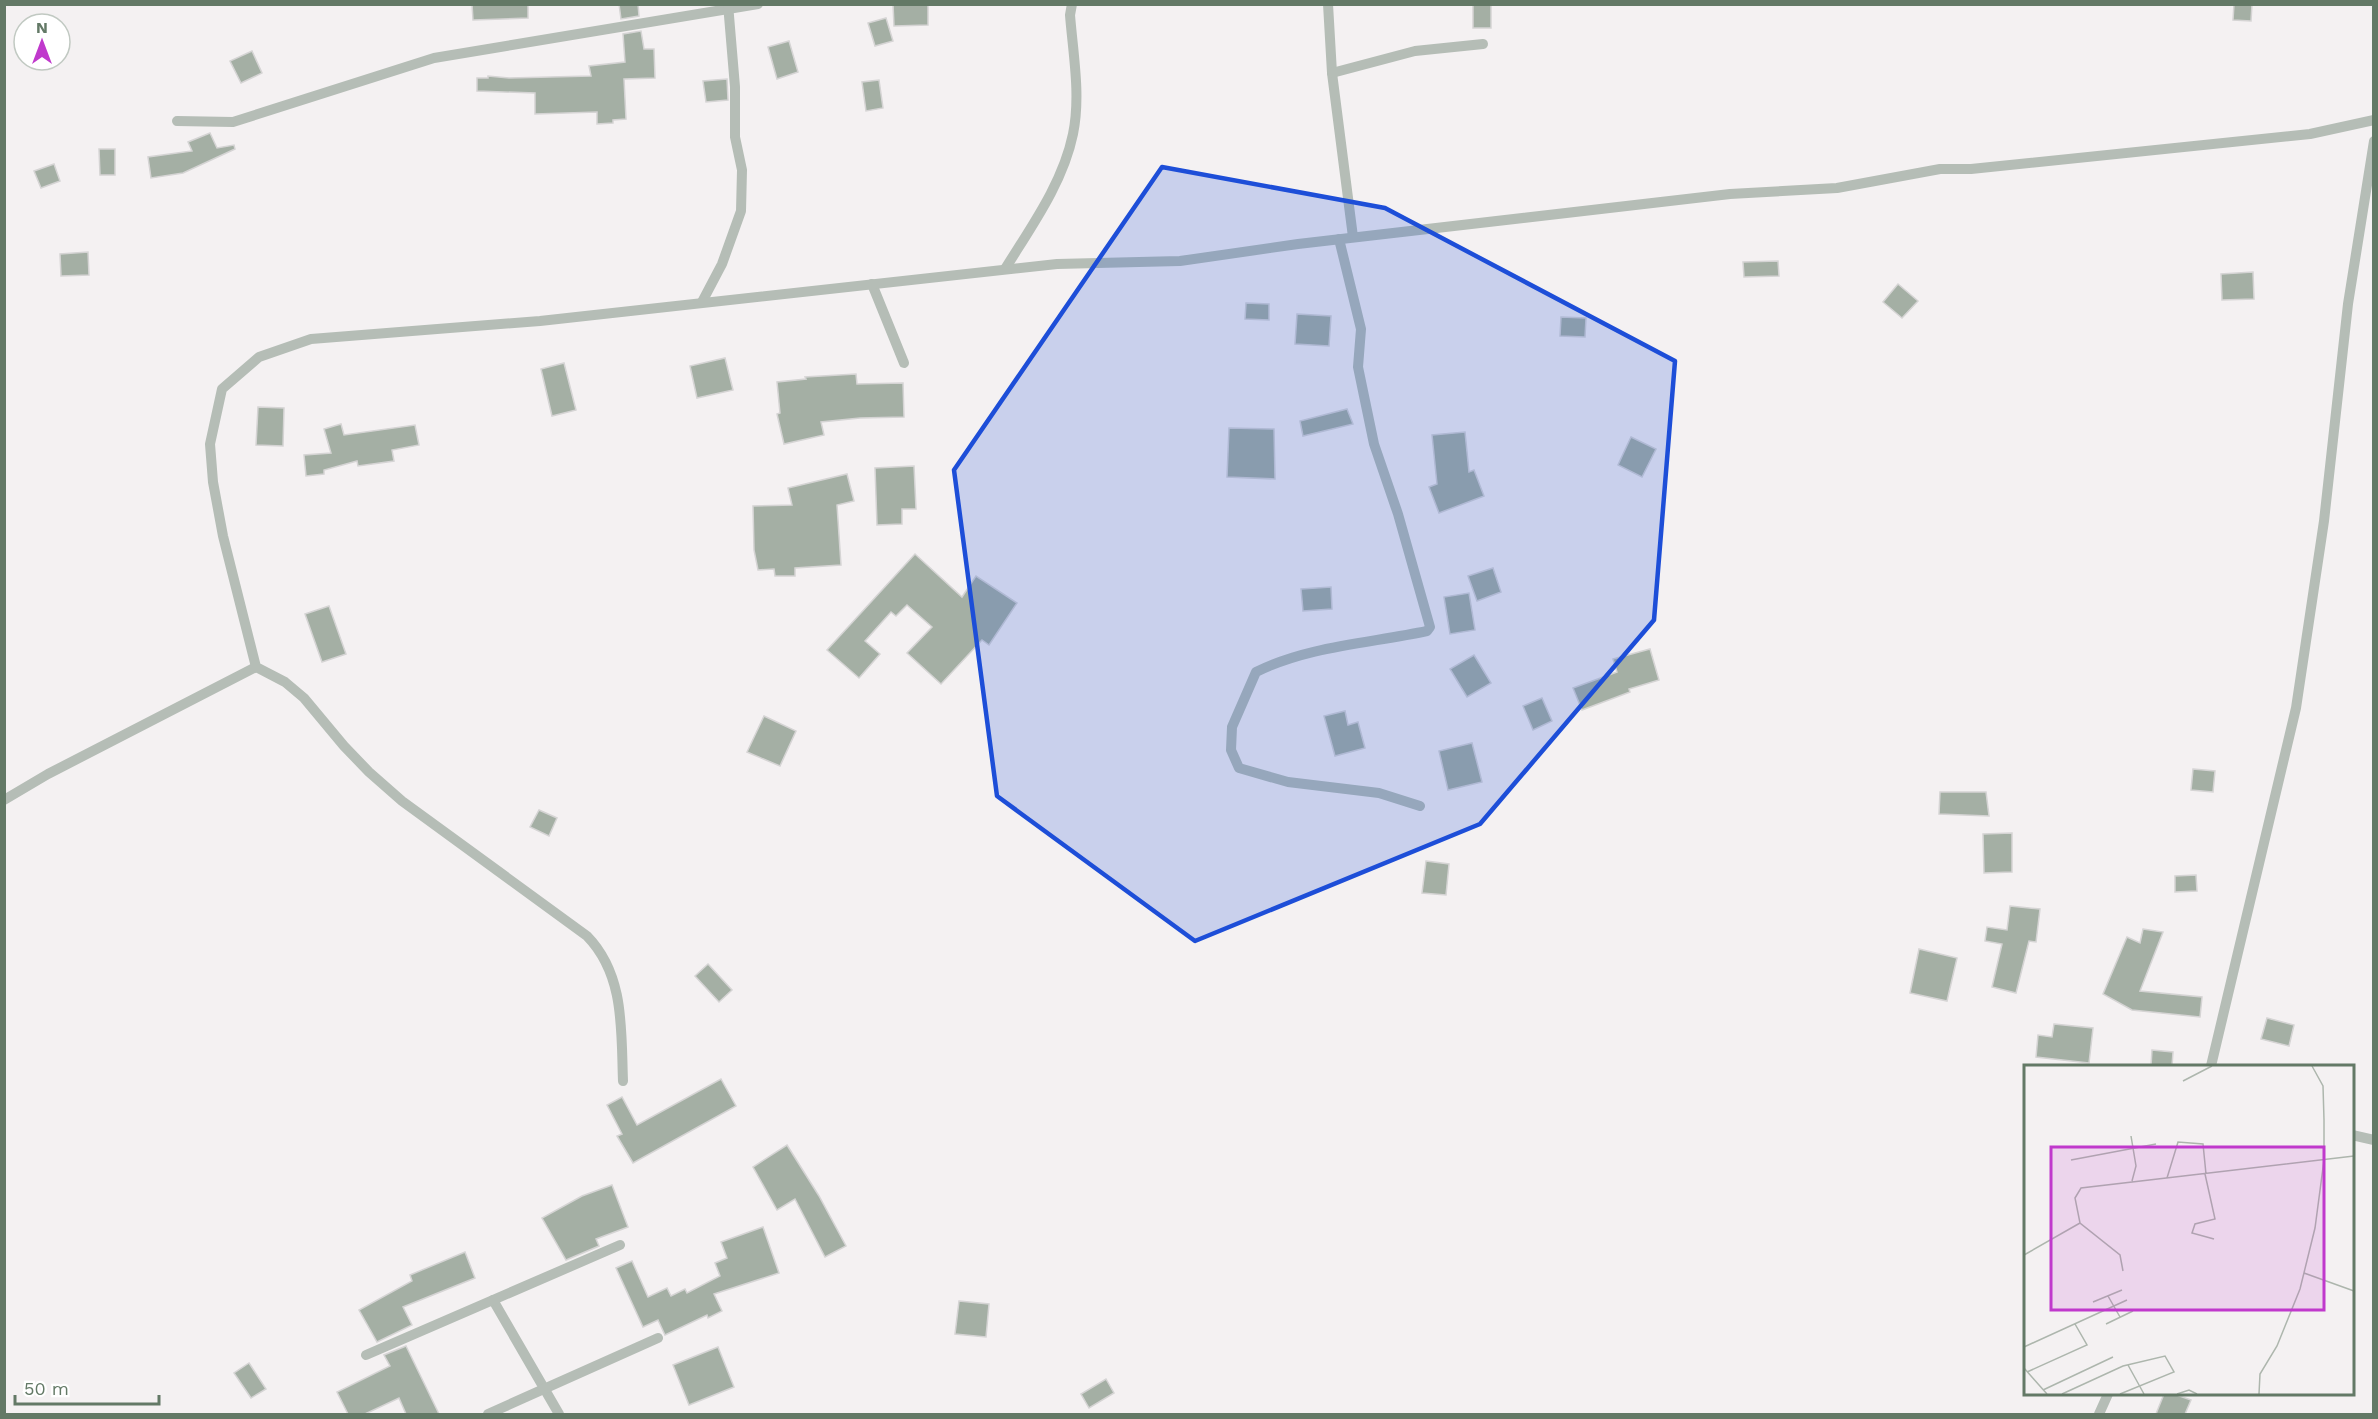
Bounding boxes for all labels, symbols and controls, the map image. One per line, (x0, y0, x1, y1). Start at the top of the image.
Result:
north arrow (12, 12, 72, 72)
text: N (36, 18, 48, 37)
inset map (2024, 1065, 2354, 1395)
scale bar (15, 1368, 159, 1406)
text: 50 m (24, 1378, 69, 1399)

